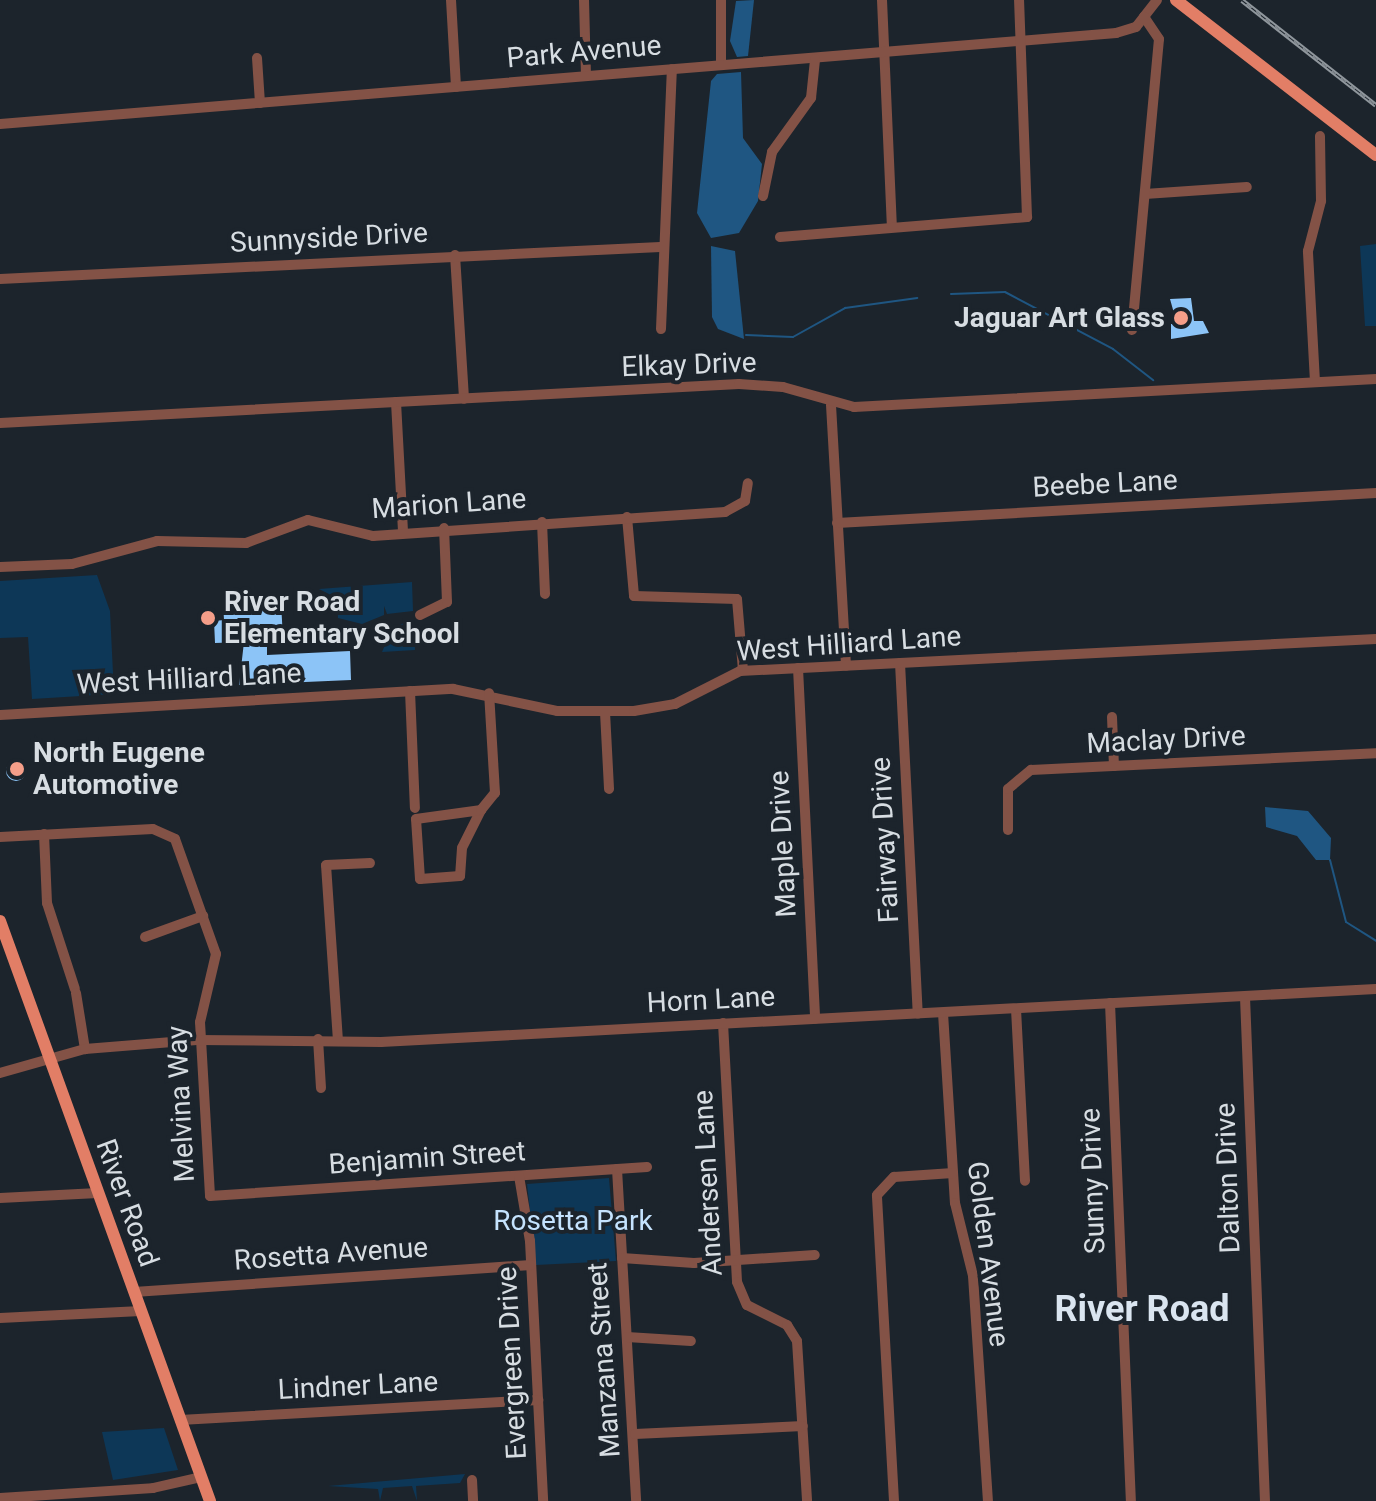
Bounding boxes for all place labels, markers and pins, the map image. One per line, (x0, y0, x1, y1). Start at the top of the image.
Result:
place label: Jaguar Art Glass (954, 301, 1165, 335)
marker: Jaguar Art Glass (1172, 309, 1190, 327)
place label: River Road Elementary School (224, 585, 460, 651)
marker: River Road Elementary School (199, 609, 217, 627)
place label: North Eugene Automotive (33, 736, 205, 802)
marker: North Eugene Automotive (8, 760, 26, 778)

